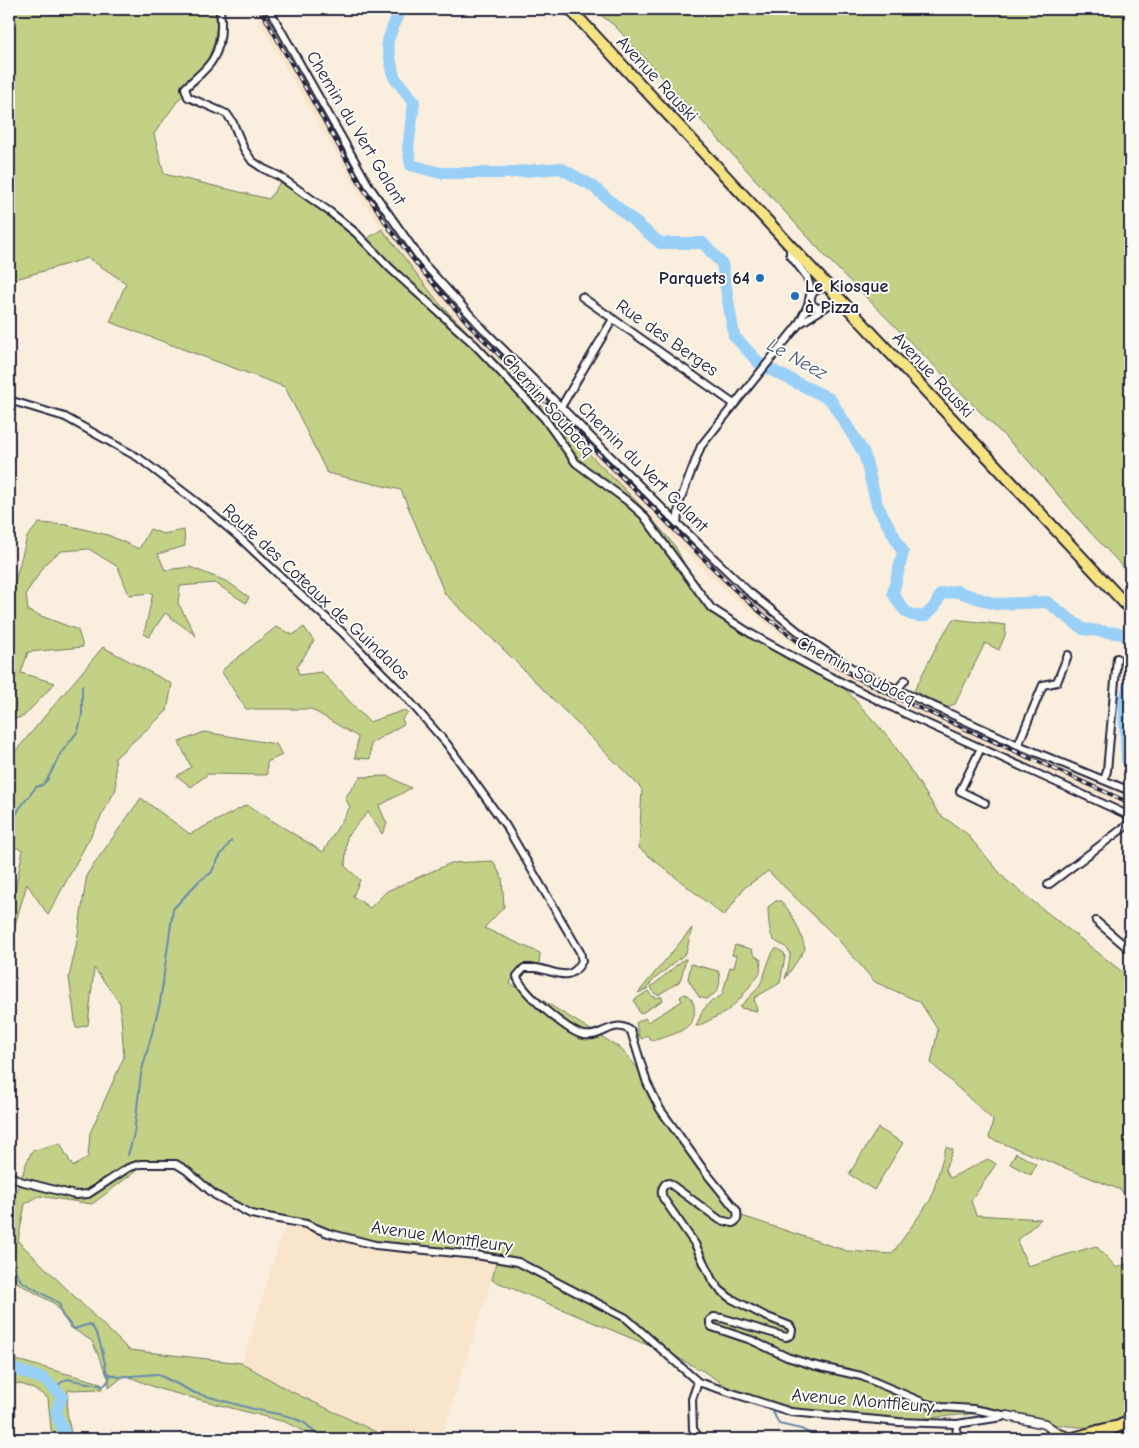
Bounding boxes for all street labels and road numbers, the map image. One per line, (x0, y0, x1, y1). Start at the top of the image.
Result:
street label: Avenue Rauski (612, 32, 702, 126)
street label: Chemin du Vert Galant (302, 47, 411, 209)
street label: Rue des Berges (612, 295, 722, 381)
street label: Avenue Rauski (888, 328, 978, 422)
street label: Chemin Soubacq (497, 349, 599, 461)
street label: Chemin du Vert Galant (573, 397, 713, 537)
street label: Route des Coteaux de Guindalos (218, 500, 414, 684)
street label: Chemin Soubacq (793, 632, 919, 710)
street label: Avenue Montfleury (370, 1217, 515, 1257)
street label: Avenue Montfleury (791, 1384, 936, 1418)

